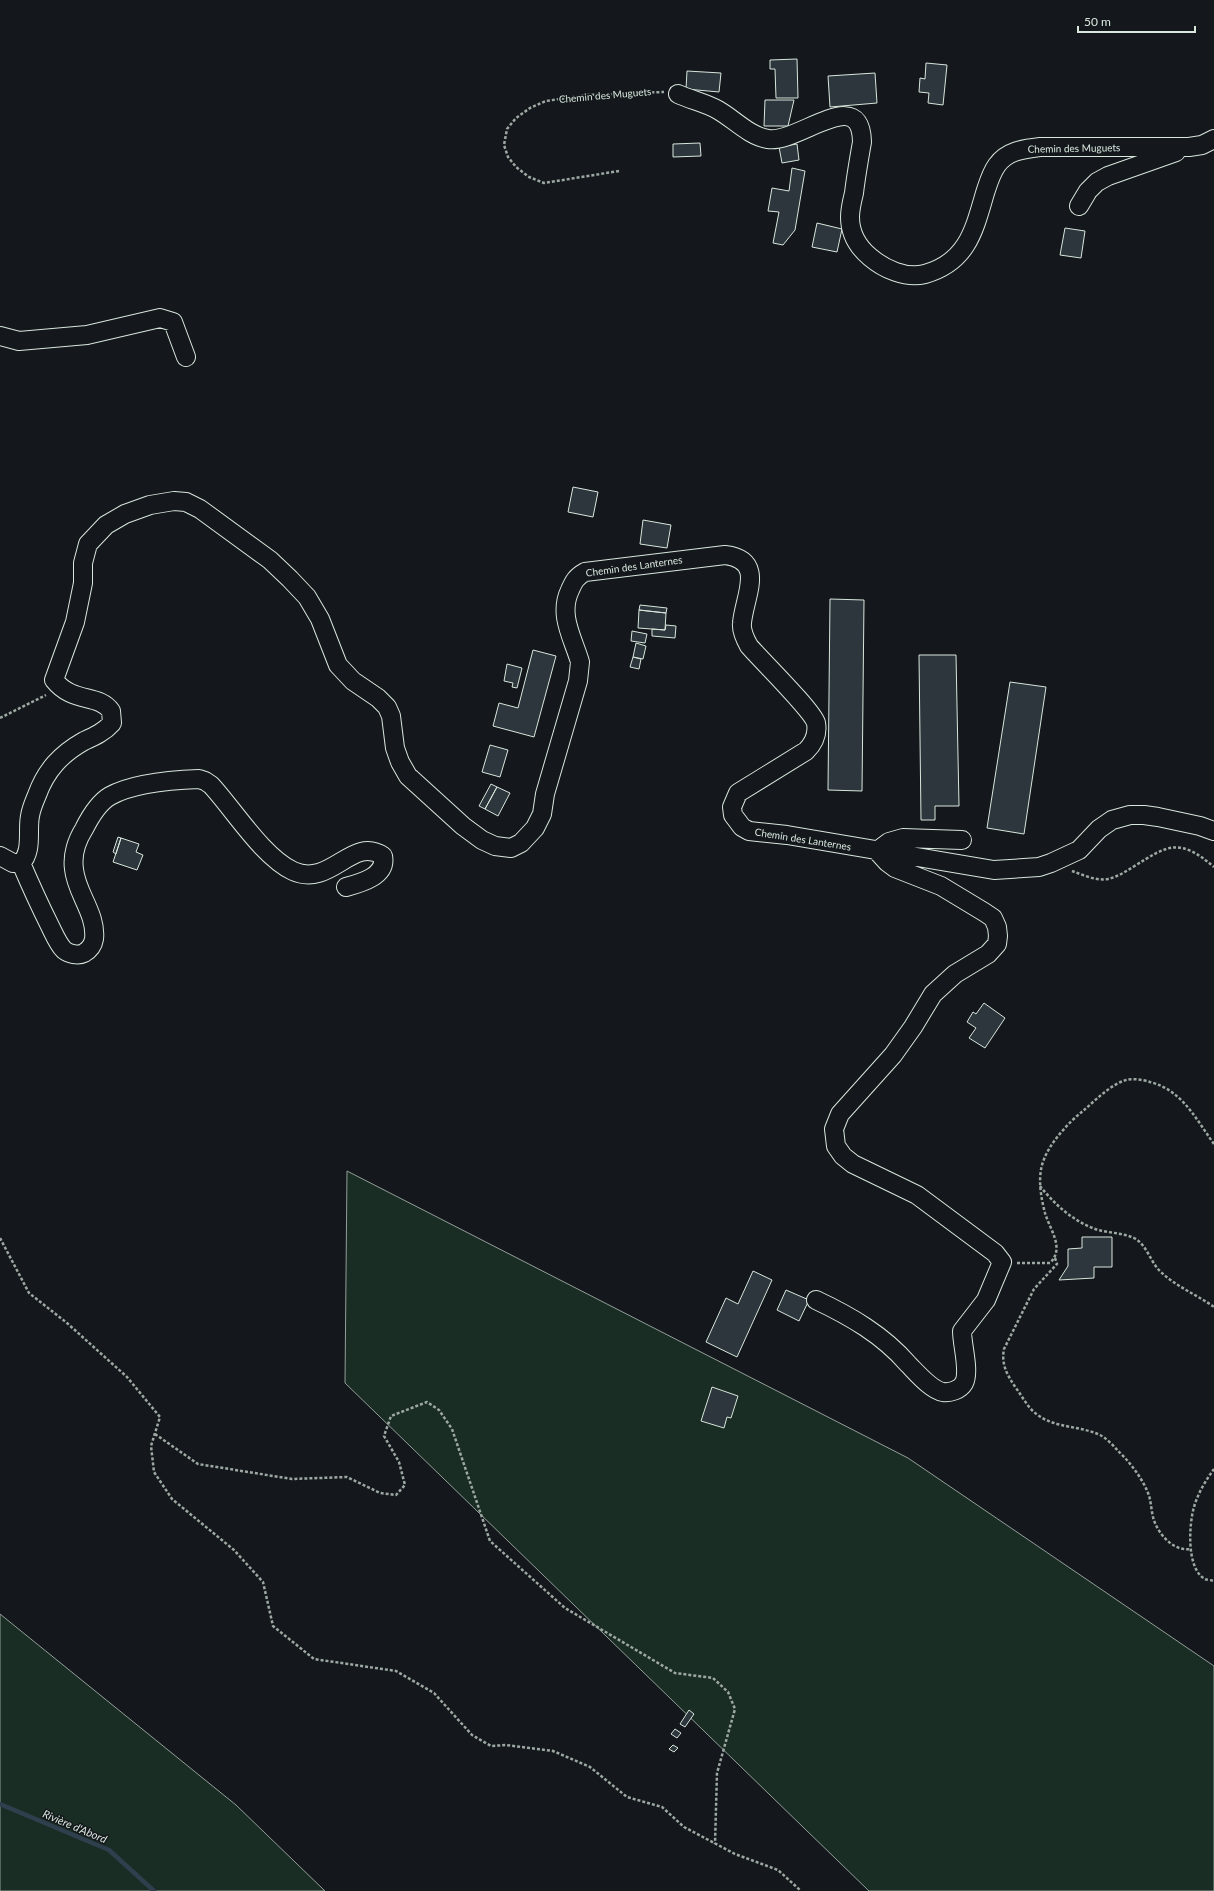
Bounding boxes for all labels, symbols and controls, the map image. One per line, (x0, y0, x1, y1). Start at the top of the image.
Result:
scale bar (1078, 8, 1195, 34)
text: 50 m (1084, 14, 1111, 29)
street label: Chemin des Muguets (558, 85, 652, 105)
street label: Chemin des Muguets (1028, 141, 1120, 155)
street label: Chemin des Lanternes (585, 553, 683, 579)
street label: Chemin des Lanternes (754, 825, 852, 853)
water label: Rivière d'Abord (41, 1807, 109, 1845)

